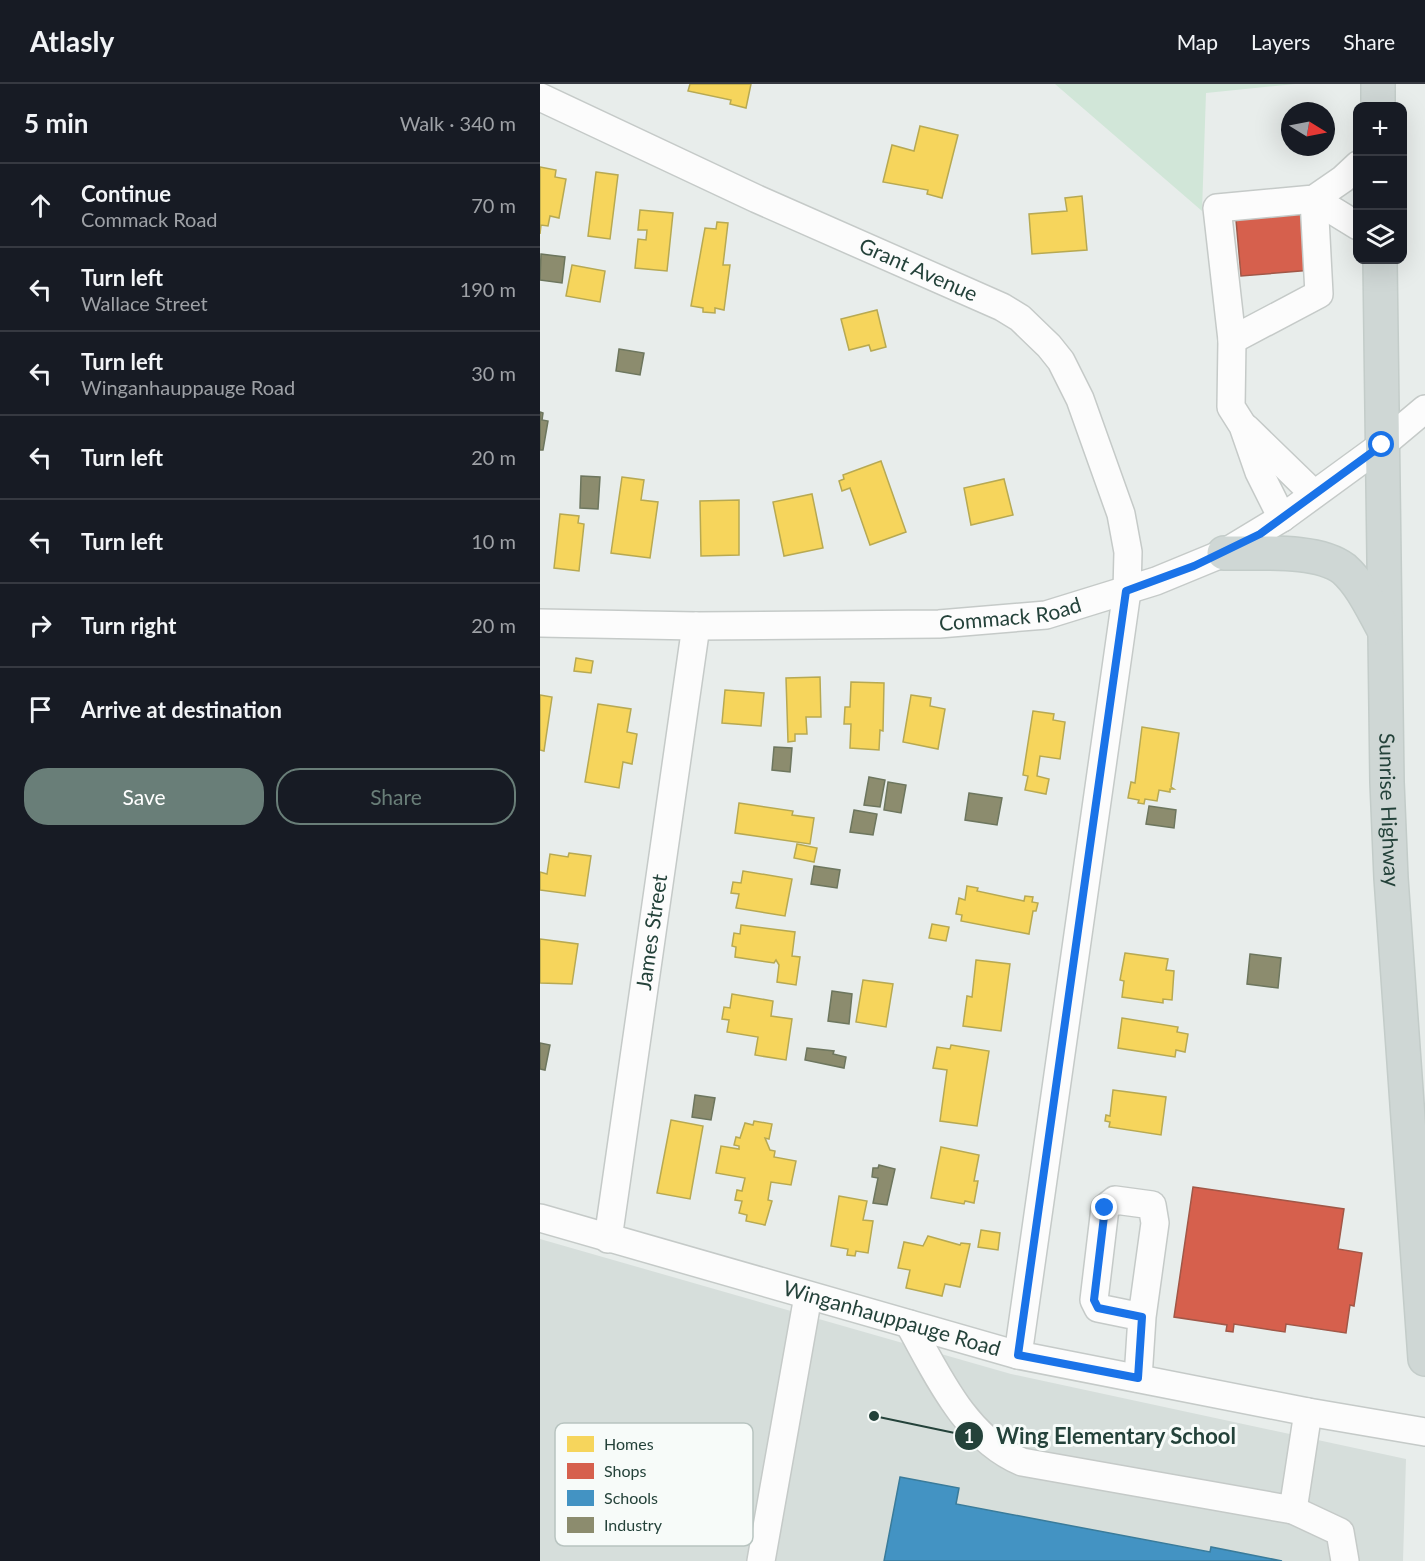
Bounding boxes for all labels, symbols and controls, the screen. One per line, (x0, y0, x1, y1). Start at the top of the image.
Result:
text: Atlasly (30, 24, 114, 58)
text: Map (1177, 29, 1218, 54)
text: Layers (1251, 29, 1310, 54)
text: Share (1343, 29, 1395, 54)
north arrow (1281, 102, 1335, 156)
map controls (1353, 102, 1407, 264)
button: + (1353, 102, 1407, 156)
text: 5 min (24, 107, 88, 139)
text: Walk · 340 m (400, 111, 516, 135)
button: − (1353, 156, 1407, 210)
text: Continue (81, 180, 171, 207)
icon: ahead (24, 189, 57, 222)
text: 70 m (471, 193, 516, 217)
text: Commack Road (81, 207, 218, 231)
button: layers (1353, 210, 1407, 264)
street label: Grant Avenue (856, 232, 982, 306)
text: Turn left (81, 264, 163, 291)
icon: left (24, 273, 57, 306)
text: 190 m (460, 277, 516, 301)
text: Wallace Street (81, 291, 208, 315)
text: Turn left (81, 348, 163, 375)
icon: left (24, 357, 57, 390)
text: 30 m (471, 361, 516, 385)
text: Winganhauppauge Road (81, 375, 295, 399)
route start (1368, 431, 1394, 457)
icon: left (24, 441, 57, 474)
text: Turn left (81, 444, 163, 471)
text: 20 m (471, 445, 516, 469)
icon: left (24, 525, 57, 558)
text: Turn left (81, 528, 163, 555)
text: 10 m (471, 529, 516, 553)
street label: Commack Road (938, 591, 1084, 635)
icon: right (24, 609, 57, 642)
text: Turn right (81, 612, 176, 639)
text: 20 m (471, 613, 516, 637)
icon: arrive (24, 693, 57, 726)
text: Arrive at destination (81, 696, 282, 723)
street label: Sunrise Highway (1375, 733, 1406, 888)
button: Save (24, 768, 264, 825)
button: Share (276, 768, 516, 825)
street label: James Street (630, 872, 671, 992)
route end (1091, 1194, 1117, 1220)
street label: Winganhauppauge Road (781, 1274, 1004, 1360)
callout: Wing Elementary School (954, 1416, 1249, 1456)
text: Wing Elementary School (996, 1422, 1236, 1449)
legend (555, 1423, 753, 1546)
text: 1 (964, 1425, 974, 1447)
text: Homes (604, 1434, 654, 1453)
text: Shops (604, 1461, 647, 1480)
text: Schools (604, 1488, 658, 1507)
text: Industry (604, 1515, 663, 1534)

